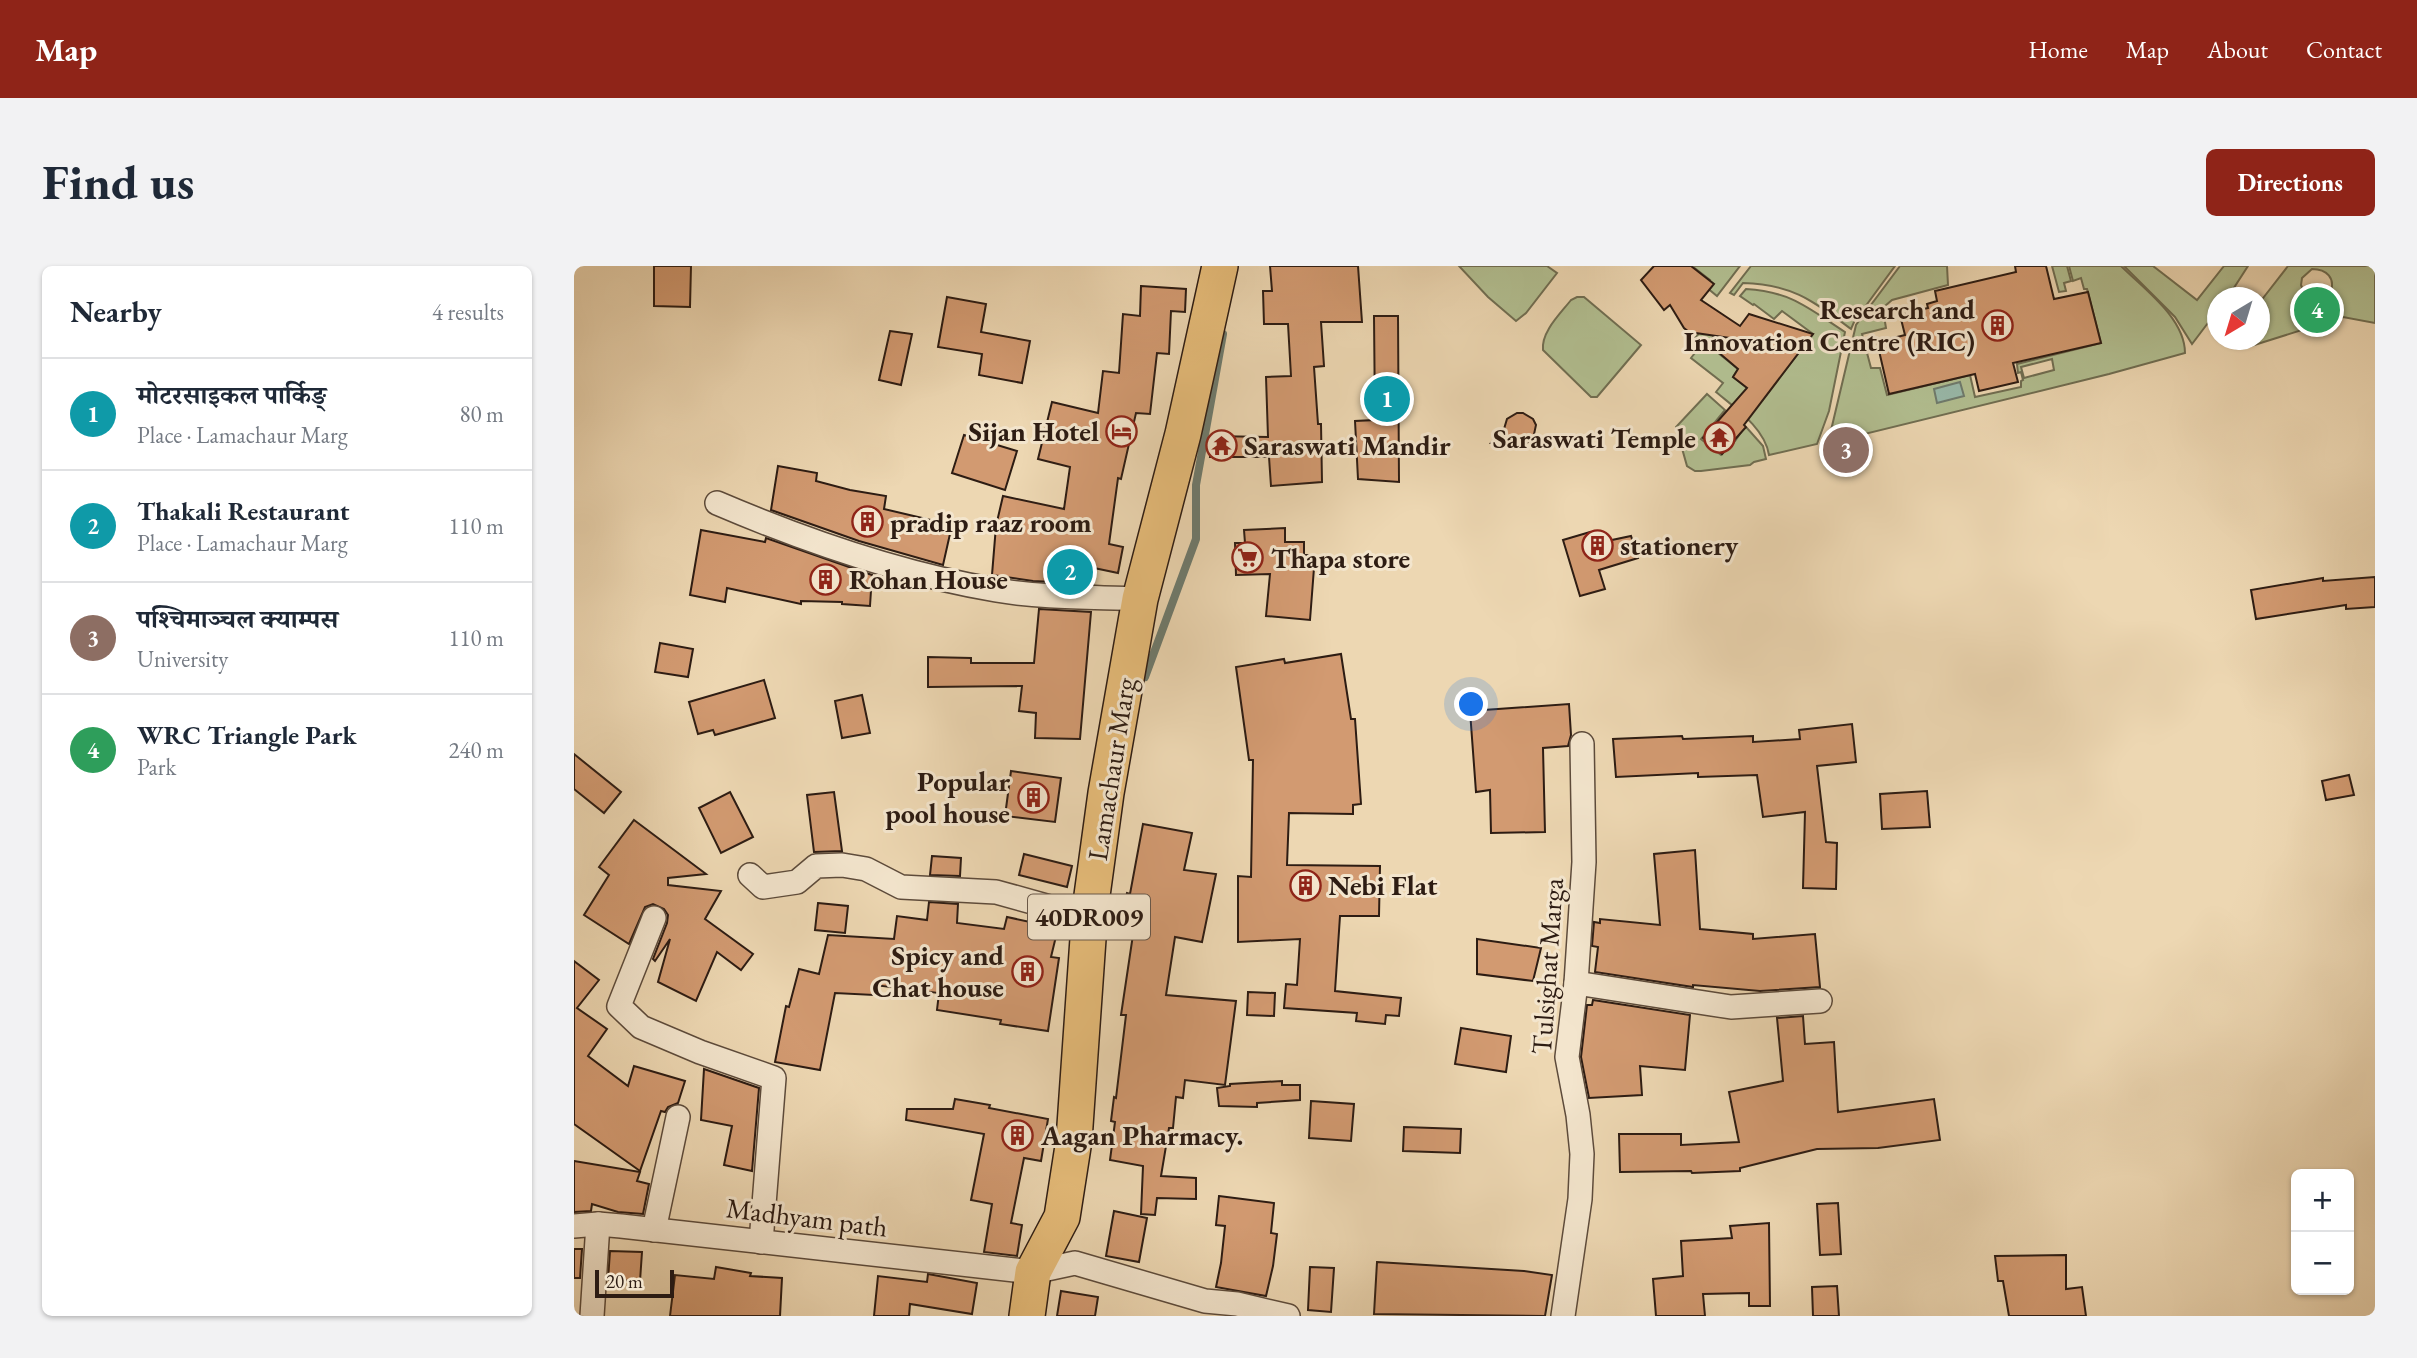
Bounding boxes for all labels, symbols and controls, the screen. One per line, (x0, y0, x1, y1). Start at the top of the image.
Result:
text: Map (35, 28, 97, 71)
text: Home (2028, 34, 2088, 65)
text: Map (2126, 34, 2169, 65)
text: About (2207, 34, 2268, 65)
text: Contact (2306, 34, 2382, 65)
button: Directions (2206, 149, 2375, 216)
text: Find us (42, 150, 194, 214)
pin: 4 (2294, 284, 2340, 336)
north arrow (2207, 287, 2270, 350)
place label: Research and Innovation Centre (RIC) (1684, 291, 1976, 359)
text: Nearby (70, 292, 162, 331)
text: 4 results (432, 297, 504, 327)
building icon: Research and Innovation Centre (RIC) (1981, 308, 2015, 342)
pin: 1 (1364, 373, 1410, 425)
text: मोटरसाइकल पार्किङ् (137, 378, 326, 412)
text: 1 (87, 399, 99, 429)
text: 80 m (459, 399, 504, 429)
place label: Sijan Hotel (968, 413, 1099, 449)
hotel icon: Sijan Hotel (1105, 414, 1139, 448)
text: Place · Lamachaur Marg (137, 420, 348, 450)
place label: Saraswati Temple (1493, 420, 1696, 456)
temple icon: Saraswati Temple (1702, 421, 1736, 455)
pin: 3 (1823, 424, 1869, 476)
place label: Saraswati Mandir (1244, 427, 1451, 463)
temple icon: Saraswati Mandir (1204, 428, 1238, 462)
text: Thakali Restaurant (137, 494, 349, 528)
place label: pradip raaz room (890, 504, 1092, 540)
building icon: pradip raaz room (850, 505, 884, 539)
text: 2 (87, 511, 99, 541)
text: 110 m (448, 511, 504, 541)
place label: stationery (1620, 527, 1739, 563)
text: Place · Lamachaur Marg (137, 528, 348, 558)
building icon: stationery (1580, 528, 1614, 562)
place label: Thapa store (1271, 540, 1410, 576)
supermarket icon: Thapa store (1231, 541, 1265, 575)
pin: 2 (1047, 546, 1093, 598)
place label: Rohan House (849, 561, 1008, 597)
building icon: Rohan House (809, 562, 843, 596)
text: पश्‍चिमाञ्‍चल क्याम्पस (137, 602, 338, 636)
text: 3 (87, 623, 99, 653)
text: 110 m (448, 623, 504, 653)
text: University (137, 644, 228, 674)
street label: Lamachaur Marg (1079, 674, 1143, 863)
your location (1454, 687, 1488, 721)
text: WRC Triangle Park (137, 718, 357, 752)
text: 4 (87, 735, 99, 765)
text: 240 m (448, 735, 504, 765)
text: Park (137, 752, 176, 782)
place label: Popular pool house (885, 763, 1010, 831)
building icon: Popular pool house (1016, 780, 1050, 814)
place label: Nebi Flat (1328, 867, 1438, 903)
building icon: Nebi Flat (1288, 868, 1322, 902)
street label: Tulsighat Marga (1523, 876, 1571, 1055)
road number: 40DR009 (1028, 894, 1150, 940)
place label: Spicy and Chat house (872, 937, 1005, 1005)
building icon: Spicy and Chat house (1010, 954, 1044, 988)
place label: Aagan Pharmacy. (1040, 1117, 1243, 1153)
building icon: Aagan Pharmacy. (1001, 1118, 1035, 1152)
map controls (2291, 1169, 2354, 1295)
button: + (2291, 1169, 2354, 1232)
street label: Madhyam path (724, 1189, 890, 1245)
button: − (2291, 1232, 2354, 1295)
scale bar (595, 1267, 674, 1299)
text: 20 m (606, 1269, 643, 1294)

